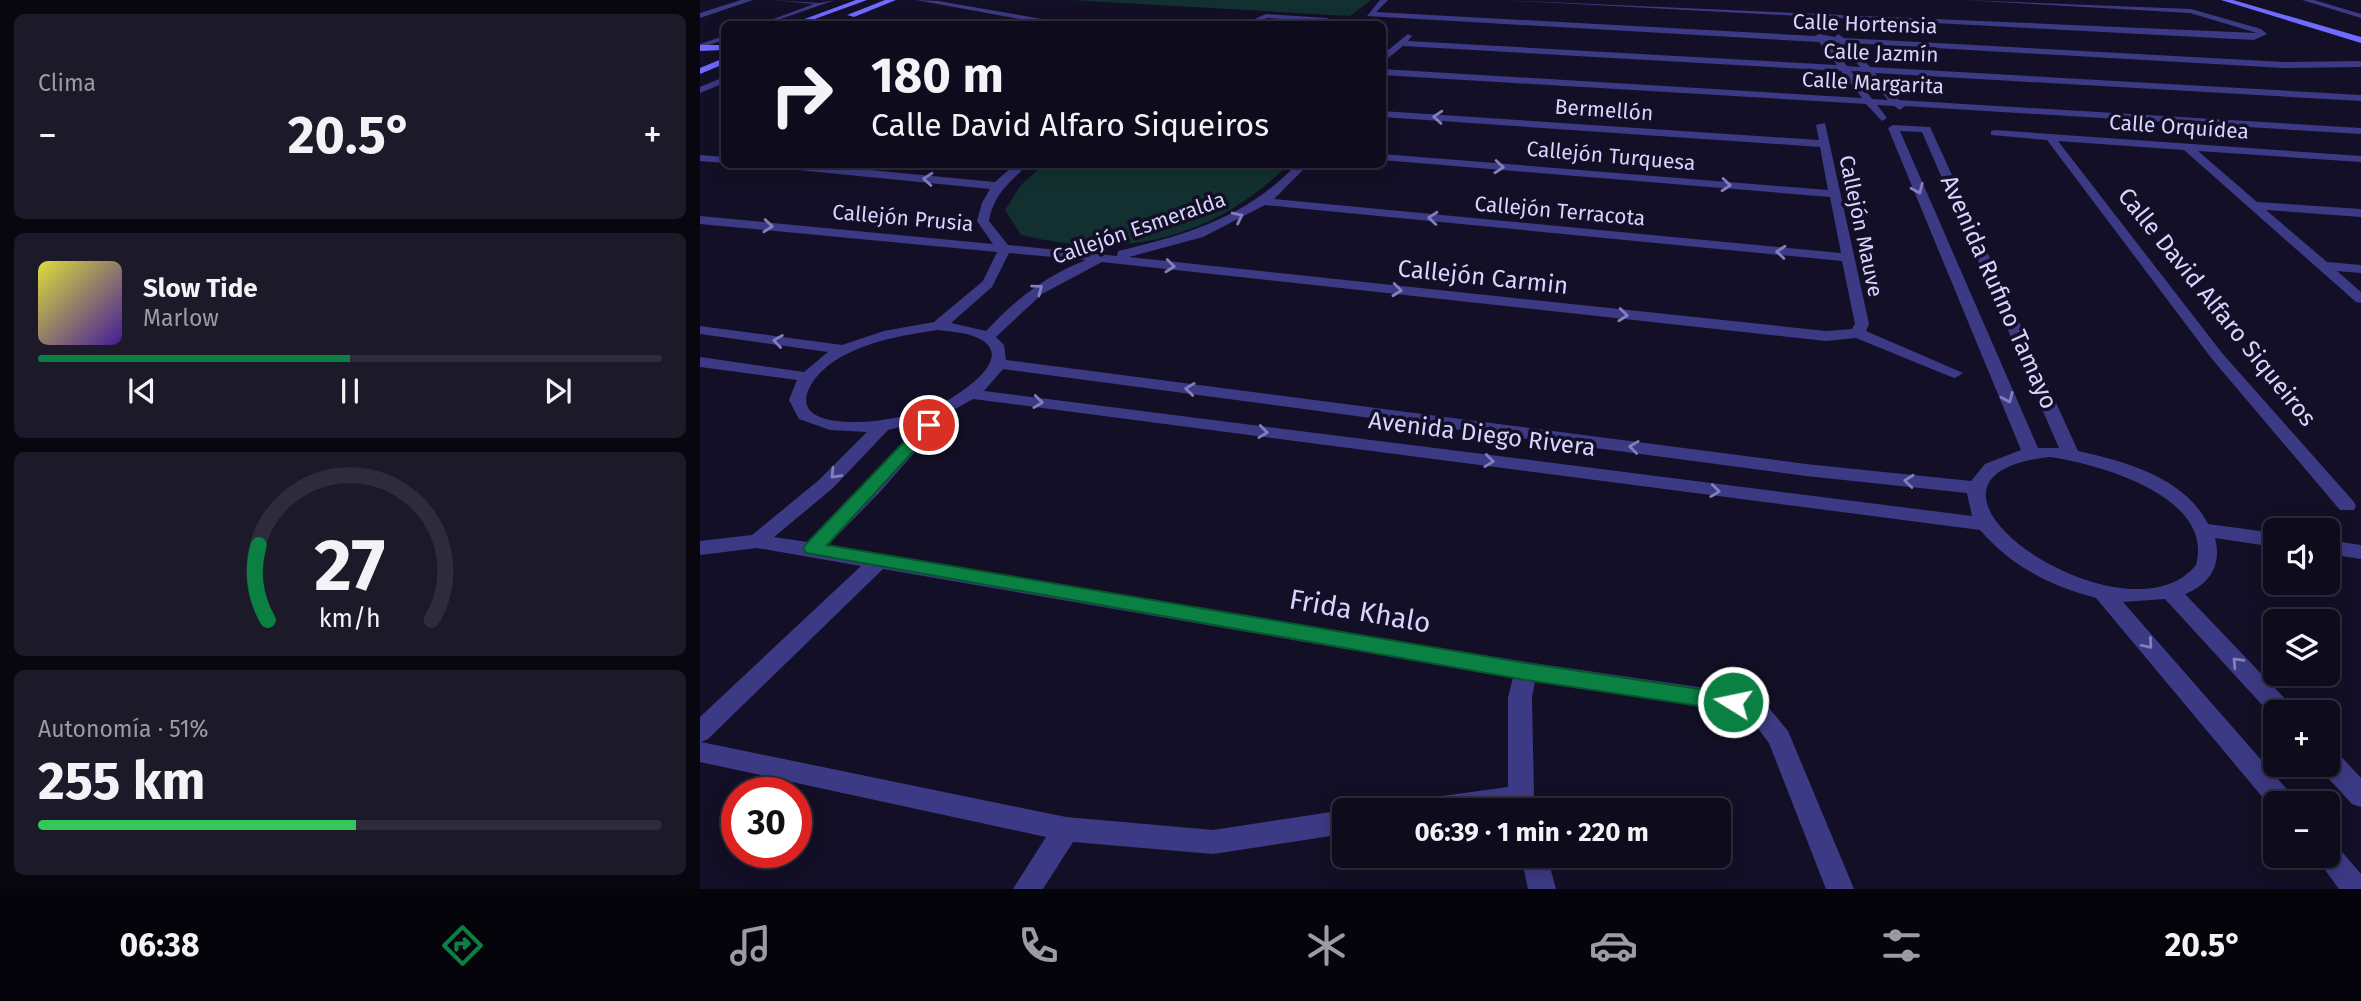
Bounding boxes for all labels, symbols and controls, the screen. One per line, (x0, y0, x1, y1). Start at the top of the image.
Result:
street label: Calle Hortensia (1792, 8, 1938, 40)
street label: Calle Jazmín (1823, 38, 1939, 68)
text: 180 m (871, 46, 1004, 105)
icon: right (756, 49, 847, 140)
street label: Calle Margarita (1801, 66, 1945, 100)
text: Clima (38, 69, 96, 97)
street label: Bermellón (1554, 94, 1654, 126)
text: 20.5° (288, 104, 412, 167)
text: Calle David Alfaro Siqueiros (871, 106, 1269, 144)
street label: Calle Orquídea (2108, 109, 2250, 145)
one-way arrow (1432, 110, 1443, 125)
text: − (38, 112, 57, 158)
text: + (643, 112, 662, 158)
street label: Callejón Turquesa (1525, 136, 1697, 176)
street label: Callejón Mauve (1833, 153, 1889, 299)
one-way arrow (1494, 159, 1505, 174)
street label: Avenida Rufino Tamayo (1935, 171, 2063, 413)
one-way arrow (923, 172, 934, 187)
one-way arrow (1721, 177, 1732, 192)
one-way arrow (1910, 182, 1924, 194)
street label: Calle David Alfaro Siqueiros (2112, 182, 2322, 432)
street label: Callejón Esmeralda (1049, 186, 1229, 270)
street label: Callejón Terracota (1474, 191, 1646, 231)
street label: Callejón Prusia (831, 199, 975, 237)
one-way arrow (1427, 211, 1438, 226)
one-way arrow (1231, 212, 1243, 226)
one-way arrow (763, 218, 774, 233)
one-way arrow (1776, 244, 1787, 259)
street label: Callejón Carmin (1396, 254, 1570, 300)
one-way arrow (1165, 258, 1176, 273)
text: Slow Tide (143, 273, 258, 304)
one-way arrow (1391, 282, 1402, 297)
one-way arrow (1030, 284, 1043, 297)
text: Marlow (143, 304, 219, 332)
one-way arrow (1617, 307, 1629, 322)
one-way arrow (772, 333, 784, 348)
icon: previous (123, 372, 161, 410)
icon: pause (331, 372, 369, 410)
icon: next (539, 372, 577, 410)
one-way arrow (1184, 381, 1196, 396)
one-way arrow (1999, 391, 2013, 403)
pin (899, 395, 959, 455)
one-way arrow (1032, 395, 1044, 410)
icon: arrive (910, 406, 948, 444)
street label: Avenida Diego Rivera (1367, 406, 1597, 462)
one-way arrow (1258, 424, 1269, 439)
one-way arrow (1629, 440, 1640, 455)
one-way arrow (1483, 454, 1495, 469)
one-way arrow (831, 466, 844, 479)
one-way arrow (1903, 474, 1914, 489)
one-way arrow (1709, 483, 1720, 498)
map controls (2263, 518, 2340, 868)
button: sound (2263, 518, 2340, 595)
text: 27 (315, 522, 385, 609)
street label: Frida Khalo (1287, 582, 1433, 640)
text: km/h (319, 604, 381, 634)
button: layers (2263, 609, 2340, 686)
one-way arrow (2139, 636, 2152, 648)
one-way arrow (2232, 657, 2245, 670)
position arrow (1696, 665, 1770, 739)
button: + (2263, 700, 2340, 777)
text: Autonomía · 51% (38, 715, 209, 743)
text: 255 km (38, 750, 205, 813)
speed limit sign: 30 (721, 777, 812, 868)
button: − (2263, 791, 2340, 868)
text: 06:39 · 1 min · 220 m (1414, 817, 1649, 848)
icon: directions (438, 921, 487, 970)
icon: music (726, 921, 775, 970)
icon: phone (1014, 921, 1063, 970)
icon: climate (1302, 921, 1351, 970)
icon: car (1589, 921, 1638, 970)
icon: filters (1877, 921, 1926, 970)
text: 06:38 (119, 926, 200, 964)
text: 20.5° (2165, 926, 2242, 964)

